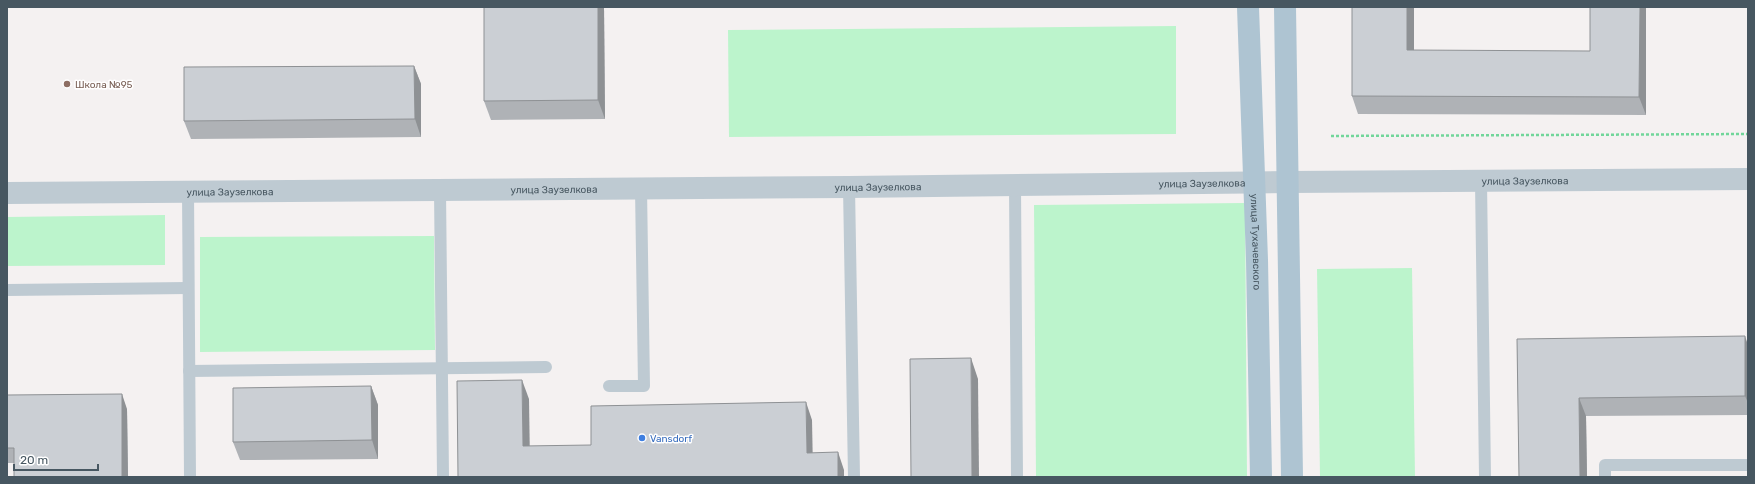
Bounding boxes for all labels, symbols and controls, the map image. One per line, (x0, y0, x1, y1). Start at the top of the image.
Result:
marker: Школа №95 (62, 79, 72, 89)
place label: Школа №95 (75, 79, 133, 91)
street label: улица Заузелкова (1481, 175, 1569, 188)
street label: улица Заузелкова (1158, 177, 1246, 190)
street label: улица Заузелкова (834, 181, 922, 194)
street label: улица Заузелкова (510, 184, 598, 196)
street label: улица Заузелкова (186, 186, 274, 199)
street label: улица Тухачевского (1248, 193, 1263, 290)
marker: Vansdorf (637, 433, 647, 443)
place label: Vansdorf (650, 433, 692, 445)
scale bar (14, 446, 98, 472)
text: 20 m (20, 453, 48, 467)

